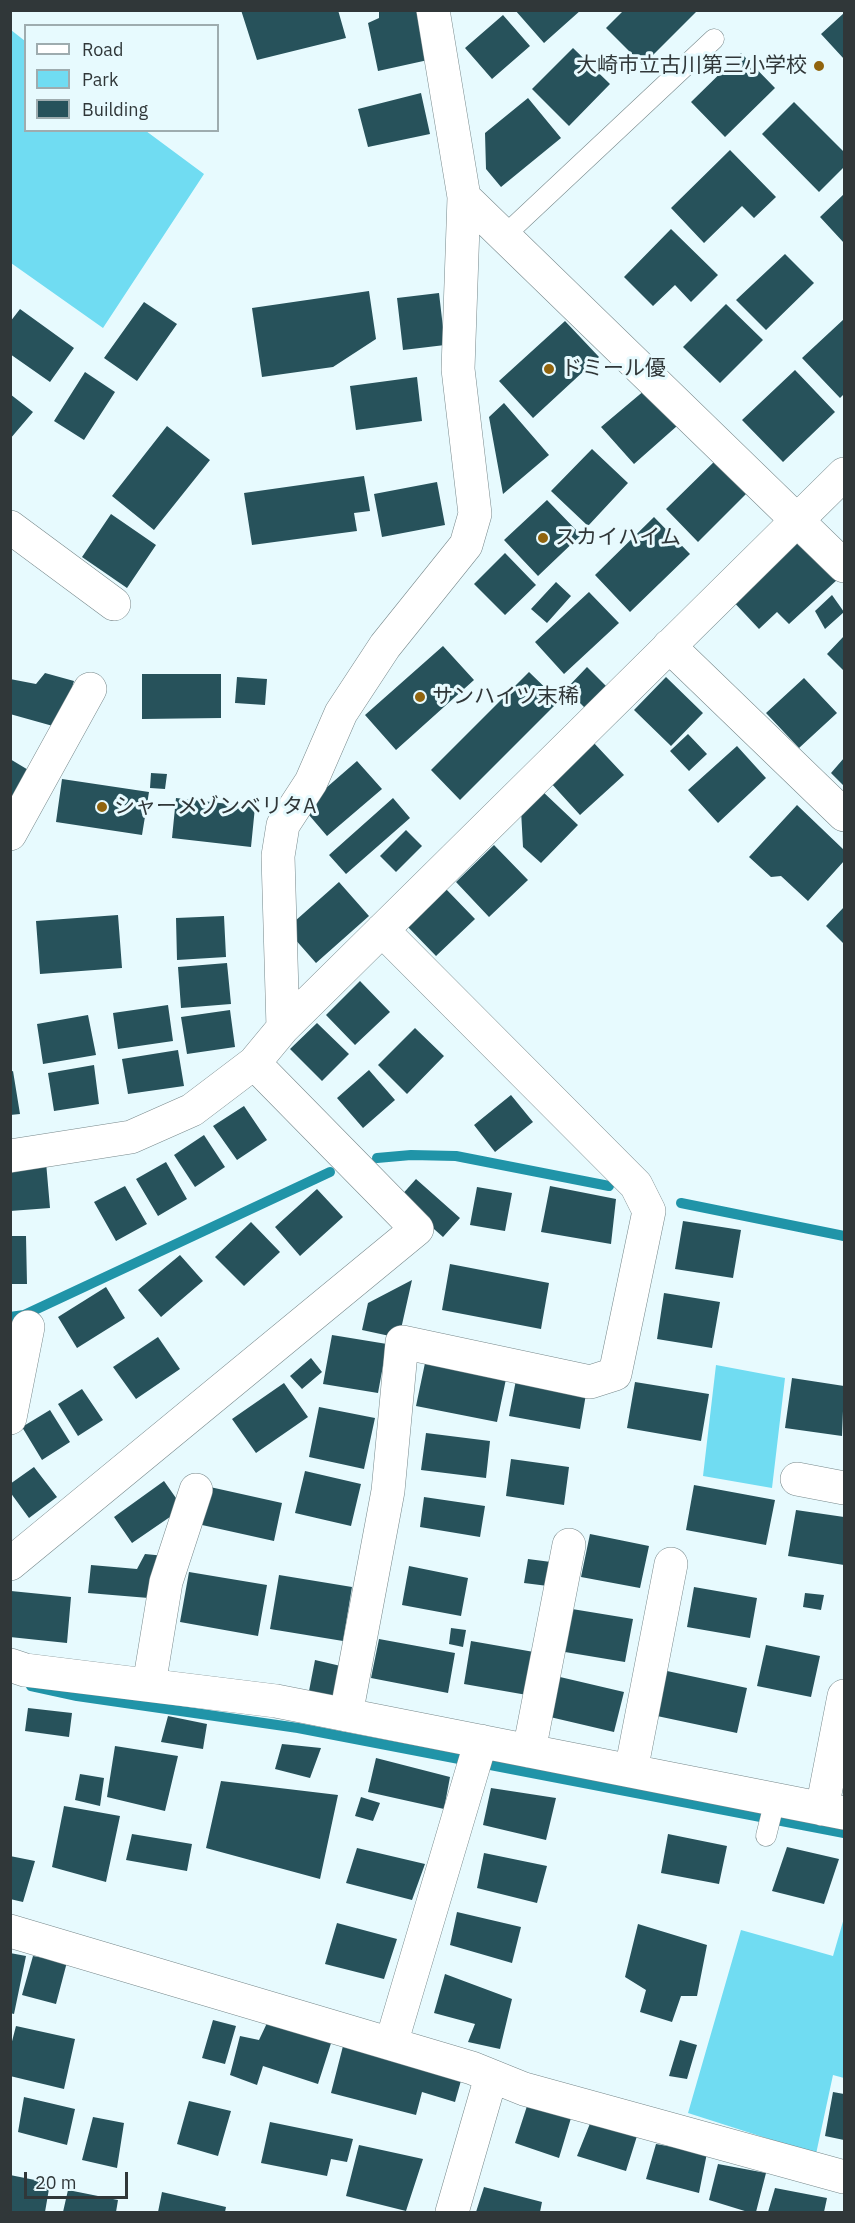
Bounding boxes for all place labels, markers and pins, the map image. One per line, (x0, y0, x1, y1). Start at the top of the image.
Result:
place label: 大崎市立古川第三小学校 (576, 53, 807, 79)
marker: 大崎市立古川第三小学校 (812, 59, 826, 73)
place label: ドミール優 (561, 356, 666, 382)
marker: ドミール優 (542, 362, 556, 376)
place label: スカイハイム (555, 525, 681, 551)
marker: スカイハイム (536, 531, 550, 545)
place label: サンハイツ末稀 (432, 684, 579, 710)
marker: サンハイツ末稀 (413, 690, 427, 704)
place label: シャーメゾンベリタA (114, 794, 316, 820)
marker: シャーメゾンベリタA (95, 800, 109, 814)

